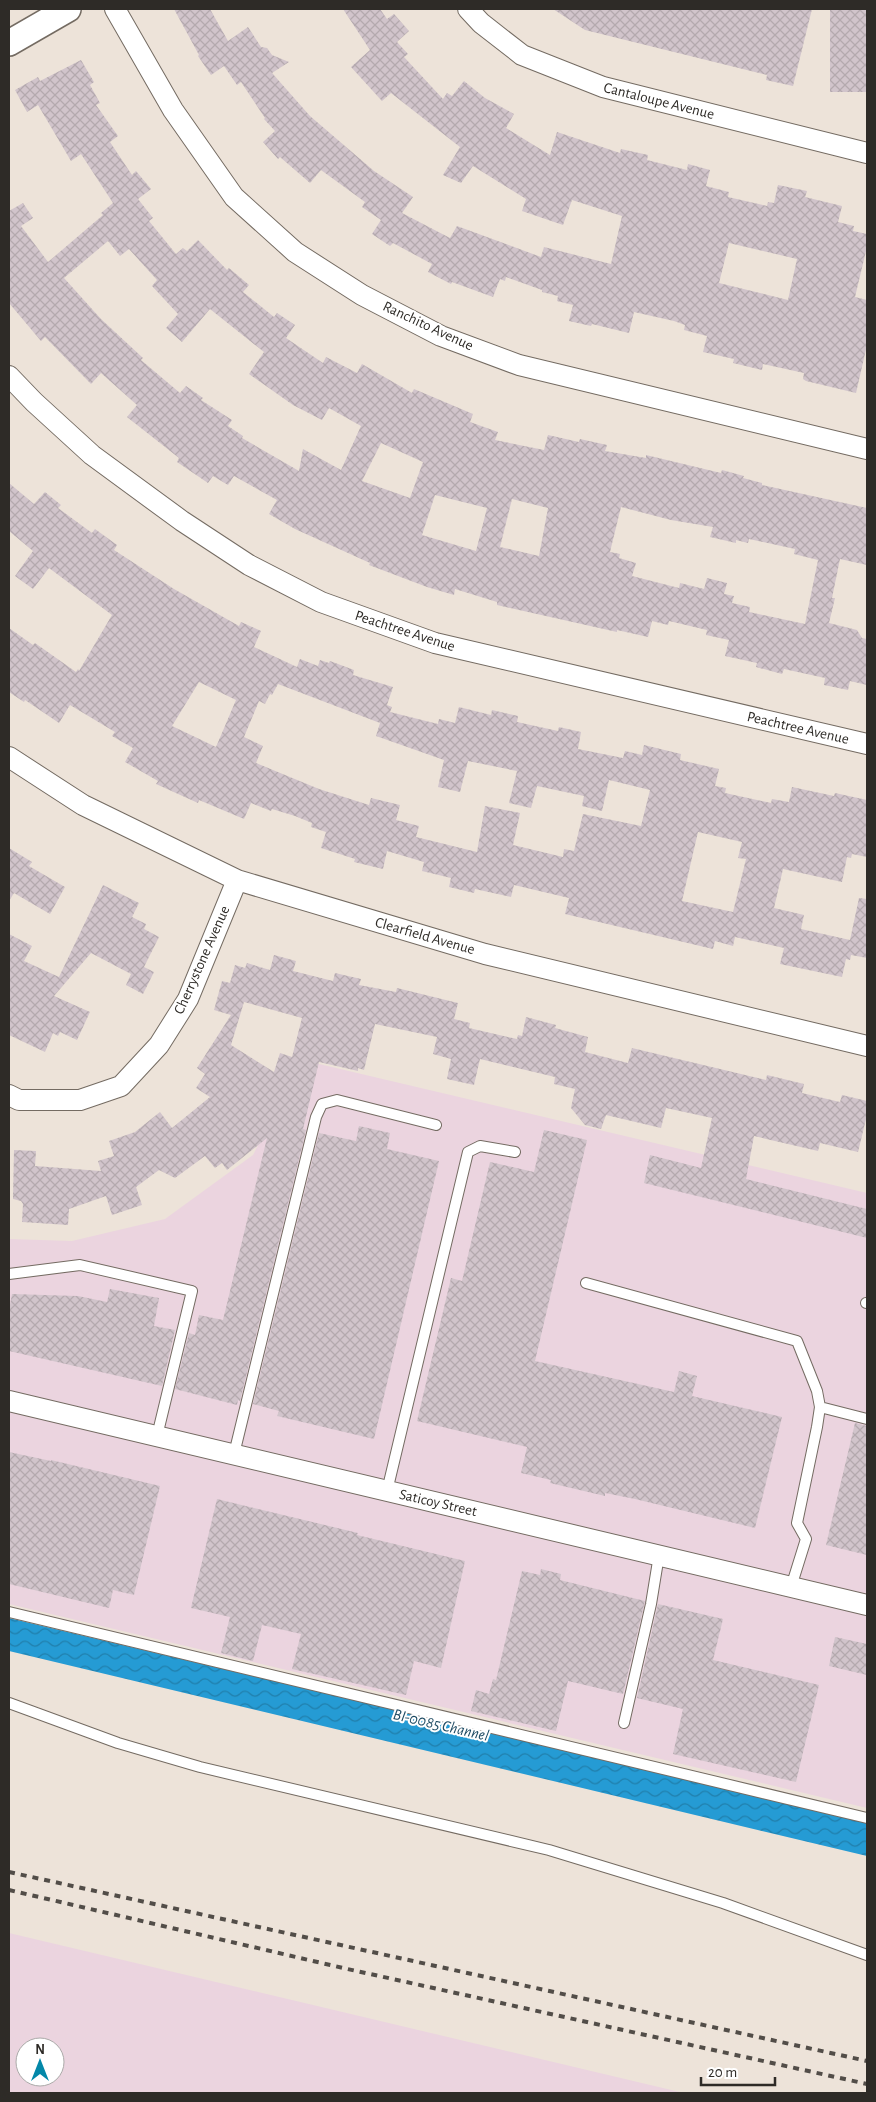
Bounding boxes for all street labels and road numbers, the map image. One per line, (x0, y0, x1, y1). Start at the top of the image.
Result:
street label: Cantaloupe Avenue (602, 80, 716, 122)
street label: Ranchito Avenue (380, 299, 476, 354)
street label: Peachtree Avenue (353, 608, 457, 654)
street label: Peachtree Avenue (746, 709, 851, 747)
street label: Cherrystone Avenue (171, 903, 233, 1016)
street label: Clearfield Avenue (373, 915, 477, 957)
street label: Saticoy Street (398, 1487, 479, 1519)

